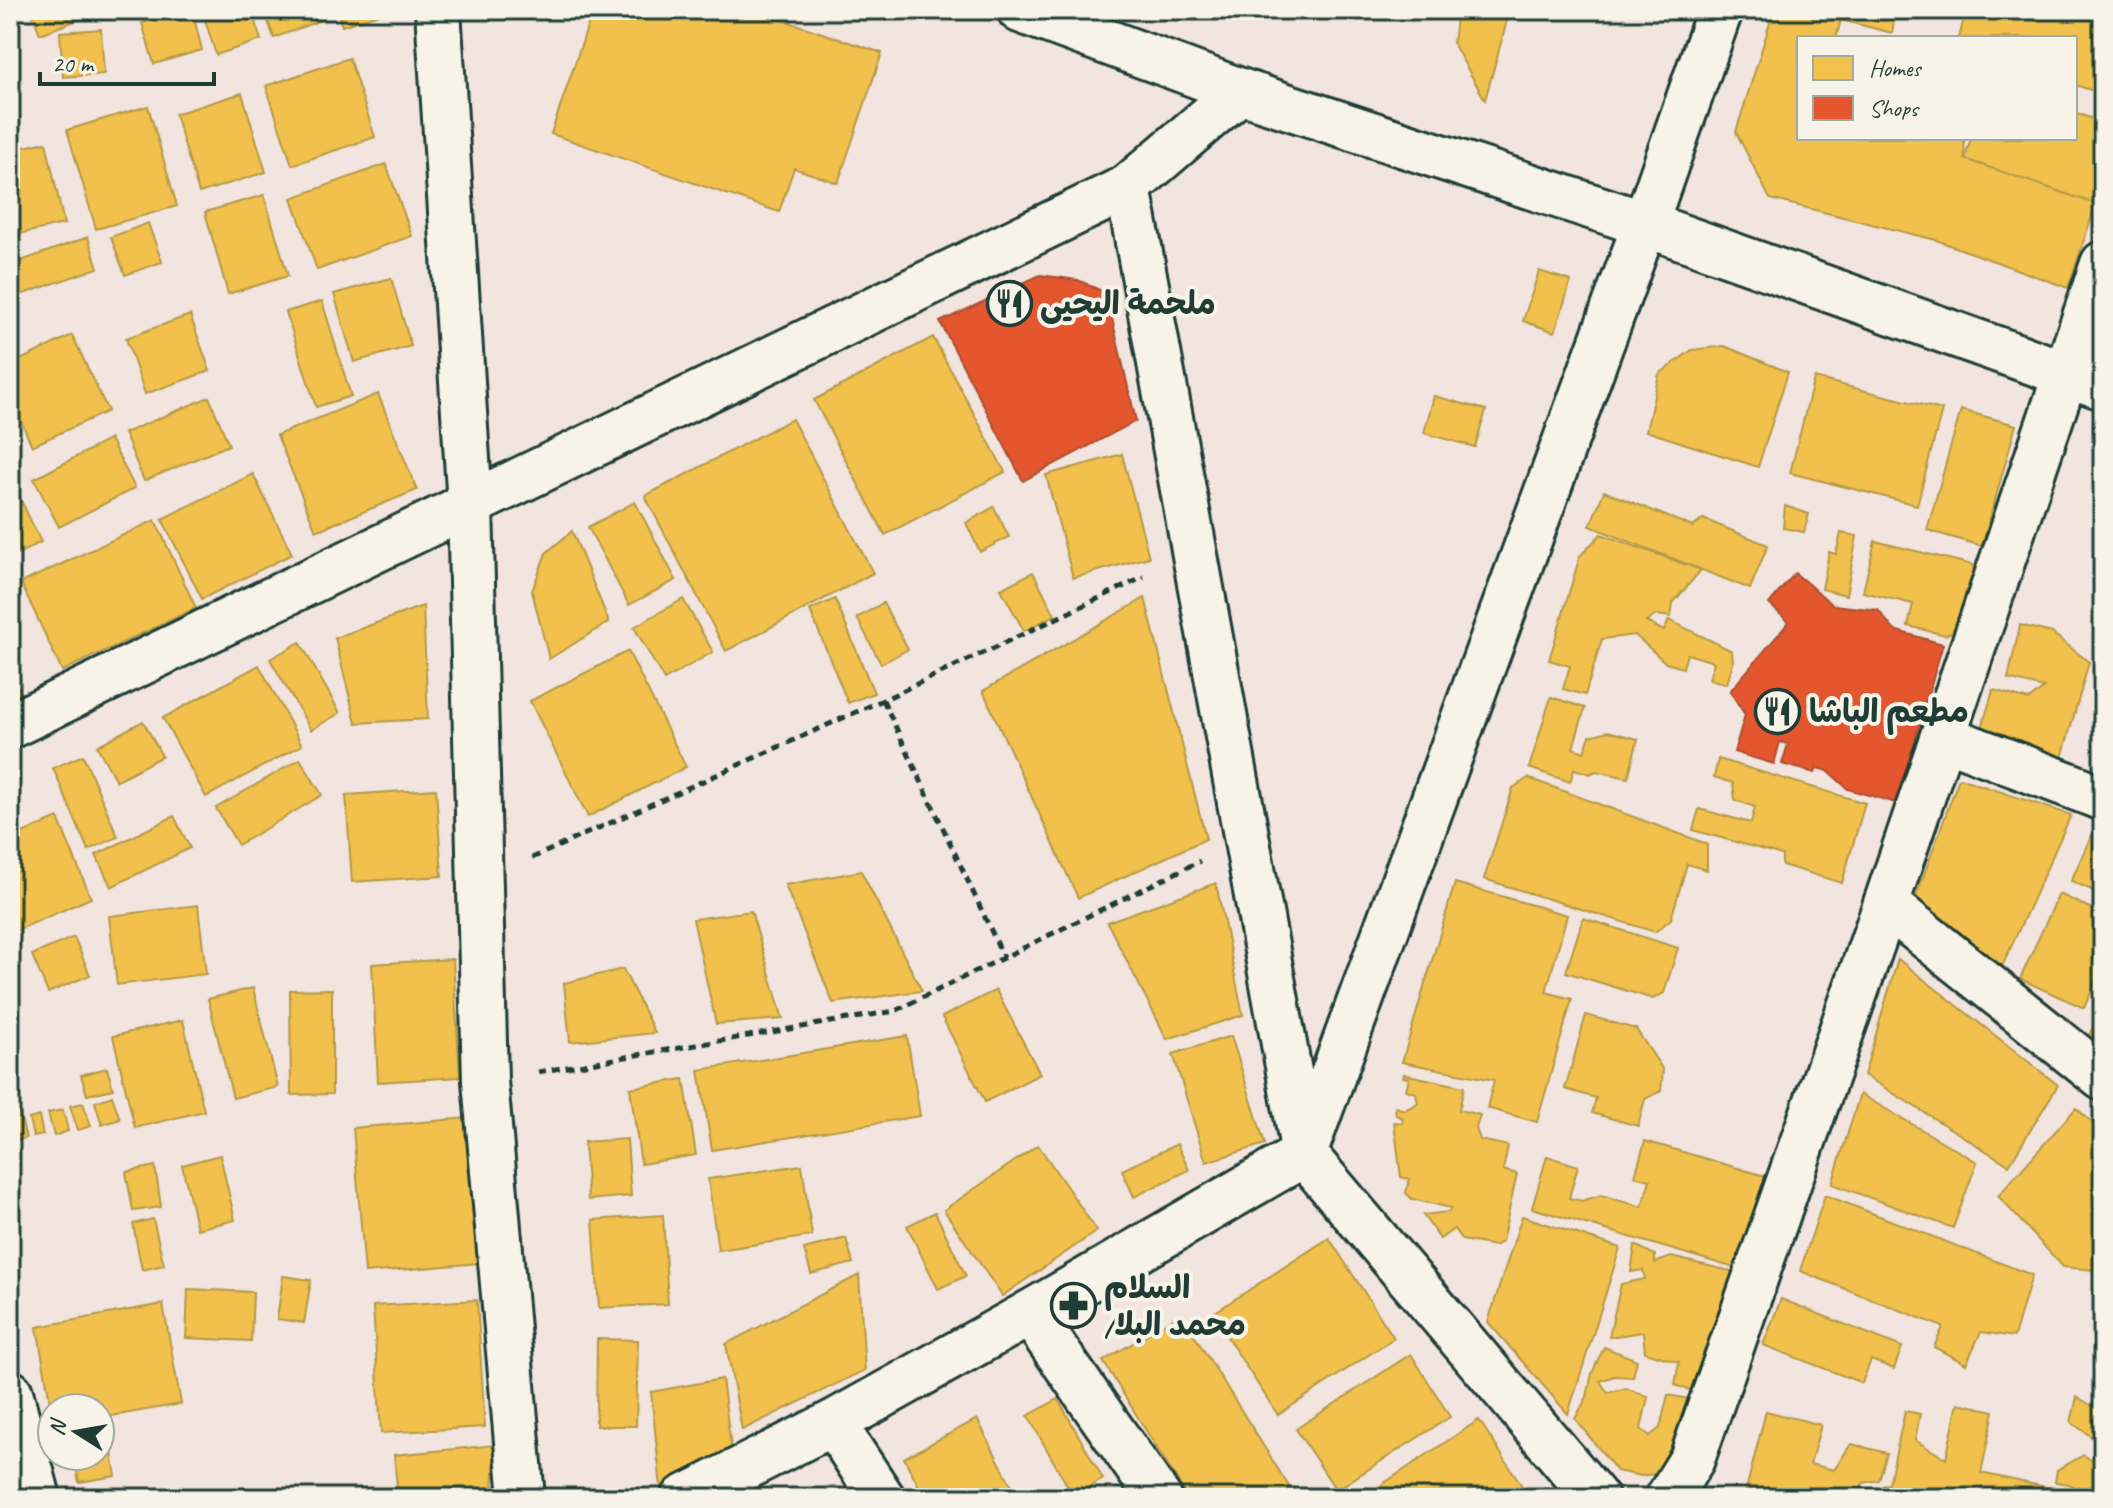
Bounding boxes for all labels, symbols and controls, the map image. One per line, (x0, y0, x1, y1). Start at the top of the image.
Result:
scale bar (40, 36, 214, 86)
legend (1797, 36, 2077, 140)
text: 20 m (52, 49, 95, 79)
text: Homes (1869, 53, 1922, 83)
text: Shops (1869, 93, 1920, 123)
restaurant icon: ملحمة اليحيى (985, 279, 1033, 327)
place label: ملحمة اليحيى (1040, 283, 1216, 324)
restaurant icon: مطعم الباشا (1754, 687, 1802, 735)
place label: مطعم الباشا (1809, 691, 1969, 735)
place label: السلام /محمد البلا (1104, 1267, 1246, 1345)
pharmacy icon: السلام /محمد البلا (1049, 1281, 1097, 1329)
north arrow (36, 1392, 116, 1472)
text: N (42, 1416, 73, 1438)

